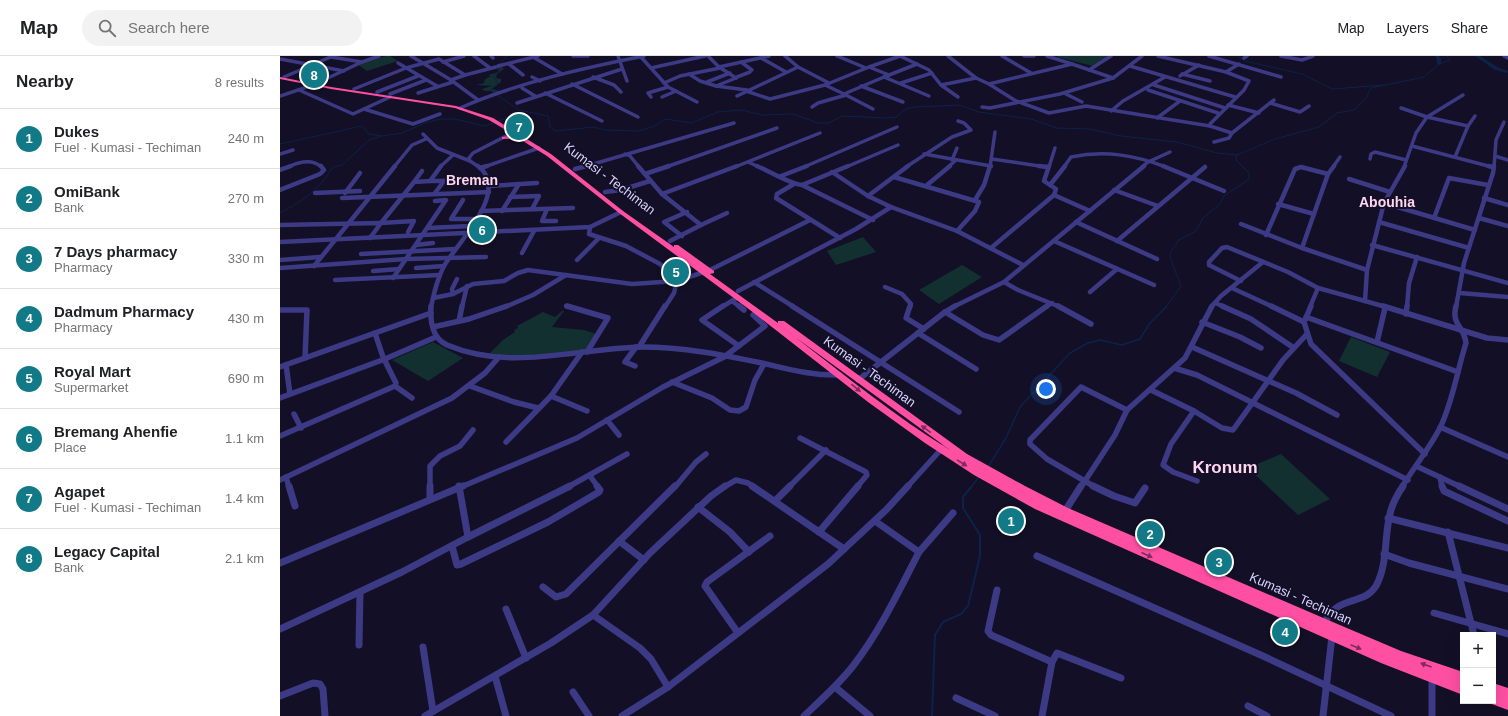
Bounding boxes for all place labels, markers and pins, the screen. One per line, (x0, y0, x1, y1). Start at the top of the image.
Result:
pin: 8 (301, 60, 327, 90)
pin: 7 (506, 112, 532, 142)
pin: 6 (469, 215, 495, 245)
pin: 5 (663, 257, 689, 287)
pin: 1 (998, 506, 1024, 536)
pin: 2 (1137, 519, 1163, 549)
pin: 3 (1206, 547, 1232, 577)
pin: 4 (1272, 617, 1298, 647)

